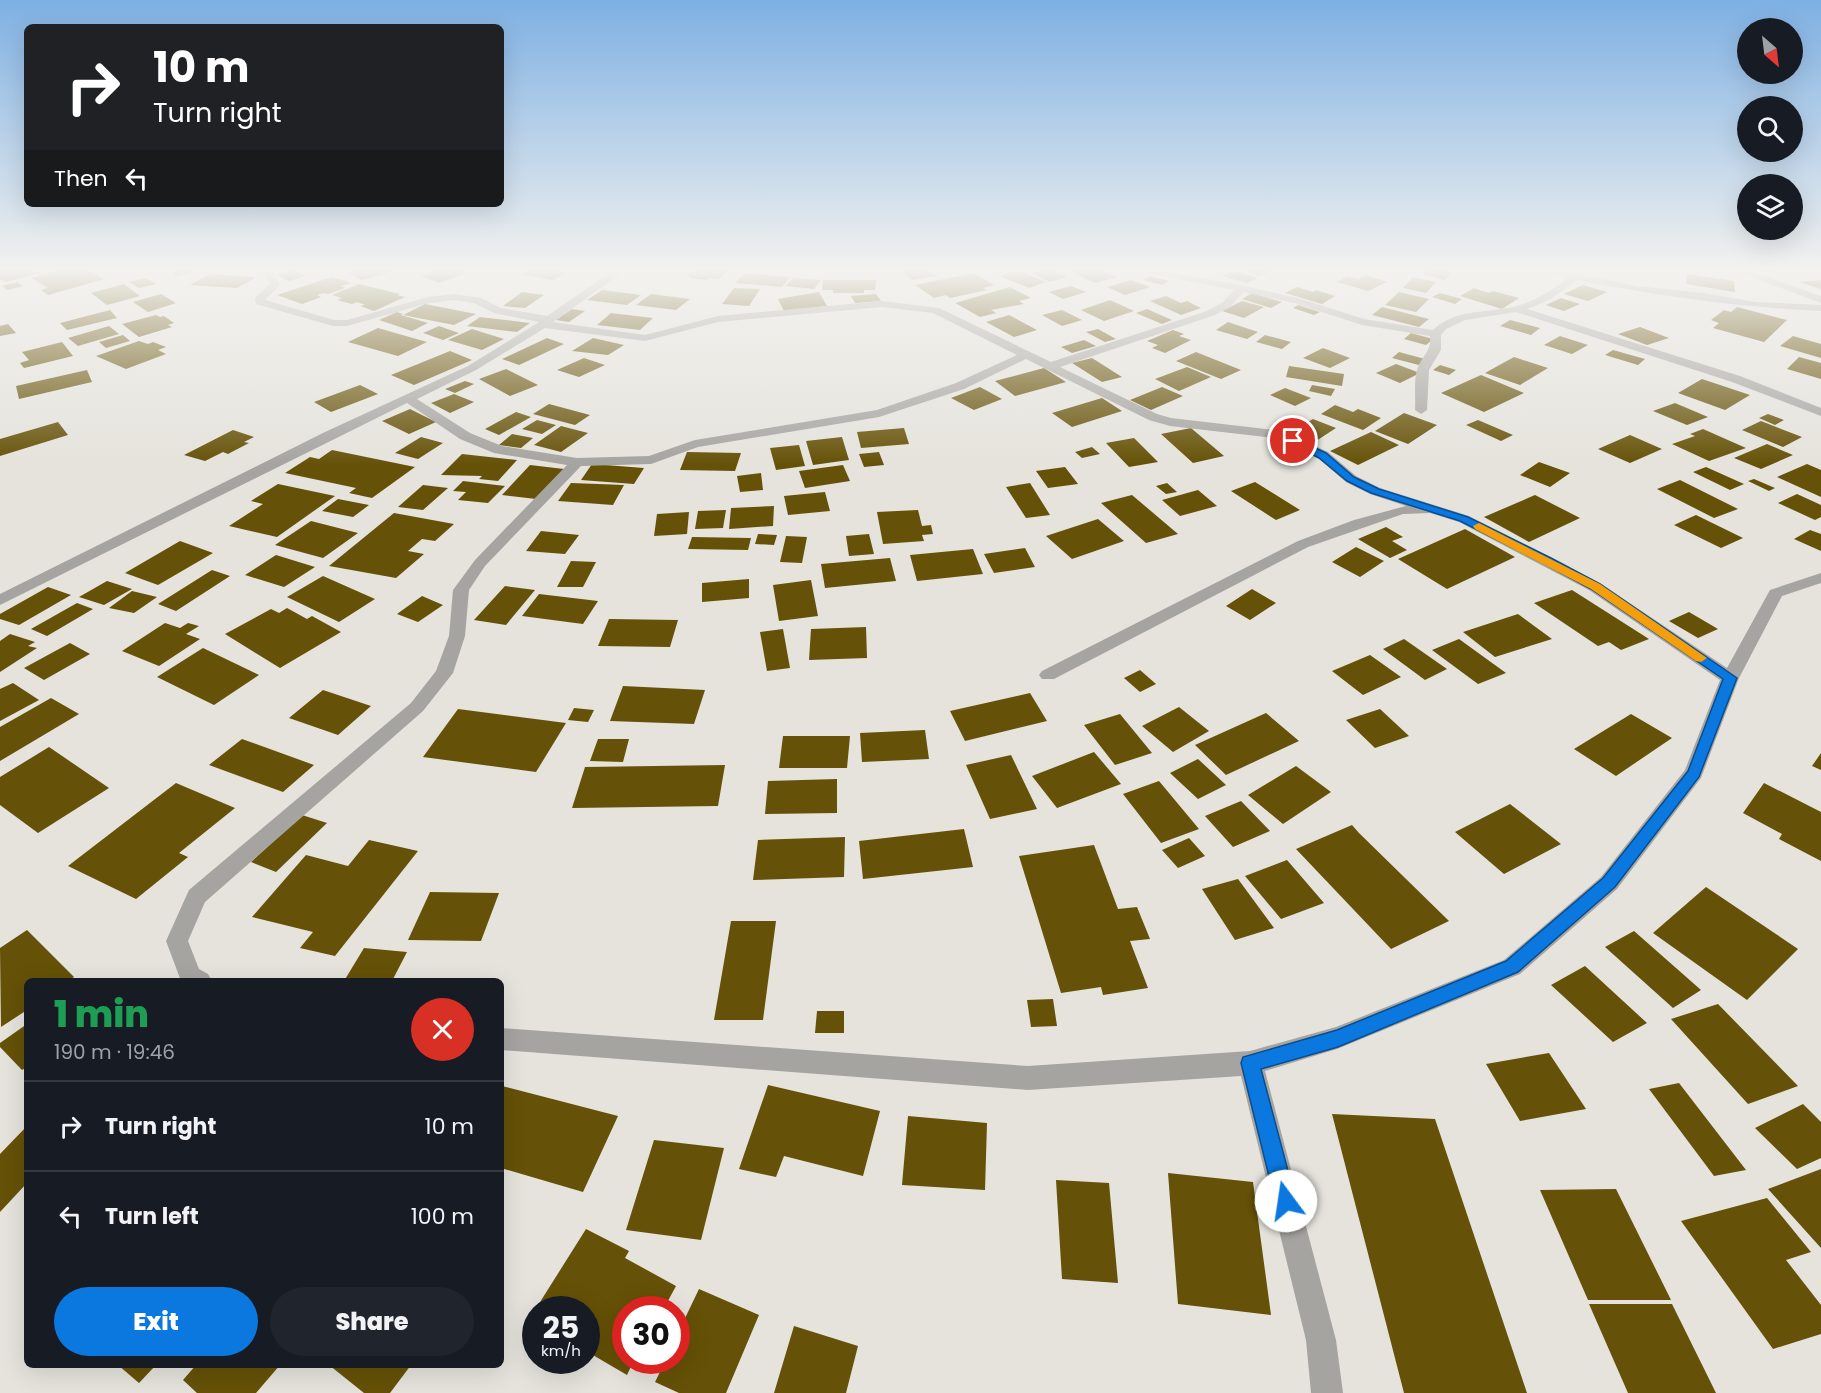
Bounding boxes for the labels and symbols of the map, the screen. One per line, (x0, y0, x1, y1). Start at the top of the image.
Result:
north arrow (1737, 18, 1803, 84)
pin (1267, 415, 1318, 466)
position arrow (1254, 1169, 1318, 1233)
speed limit sign: 30 (612, 1296, 690, 1374)

